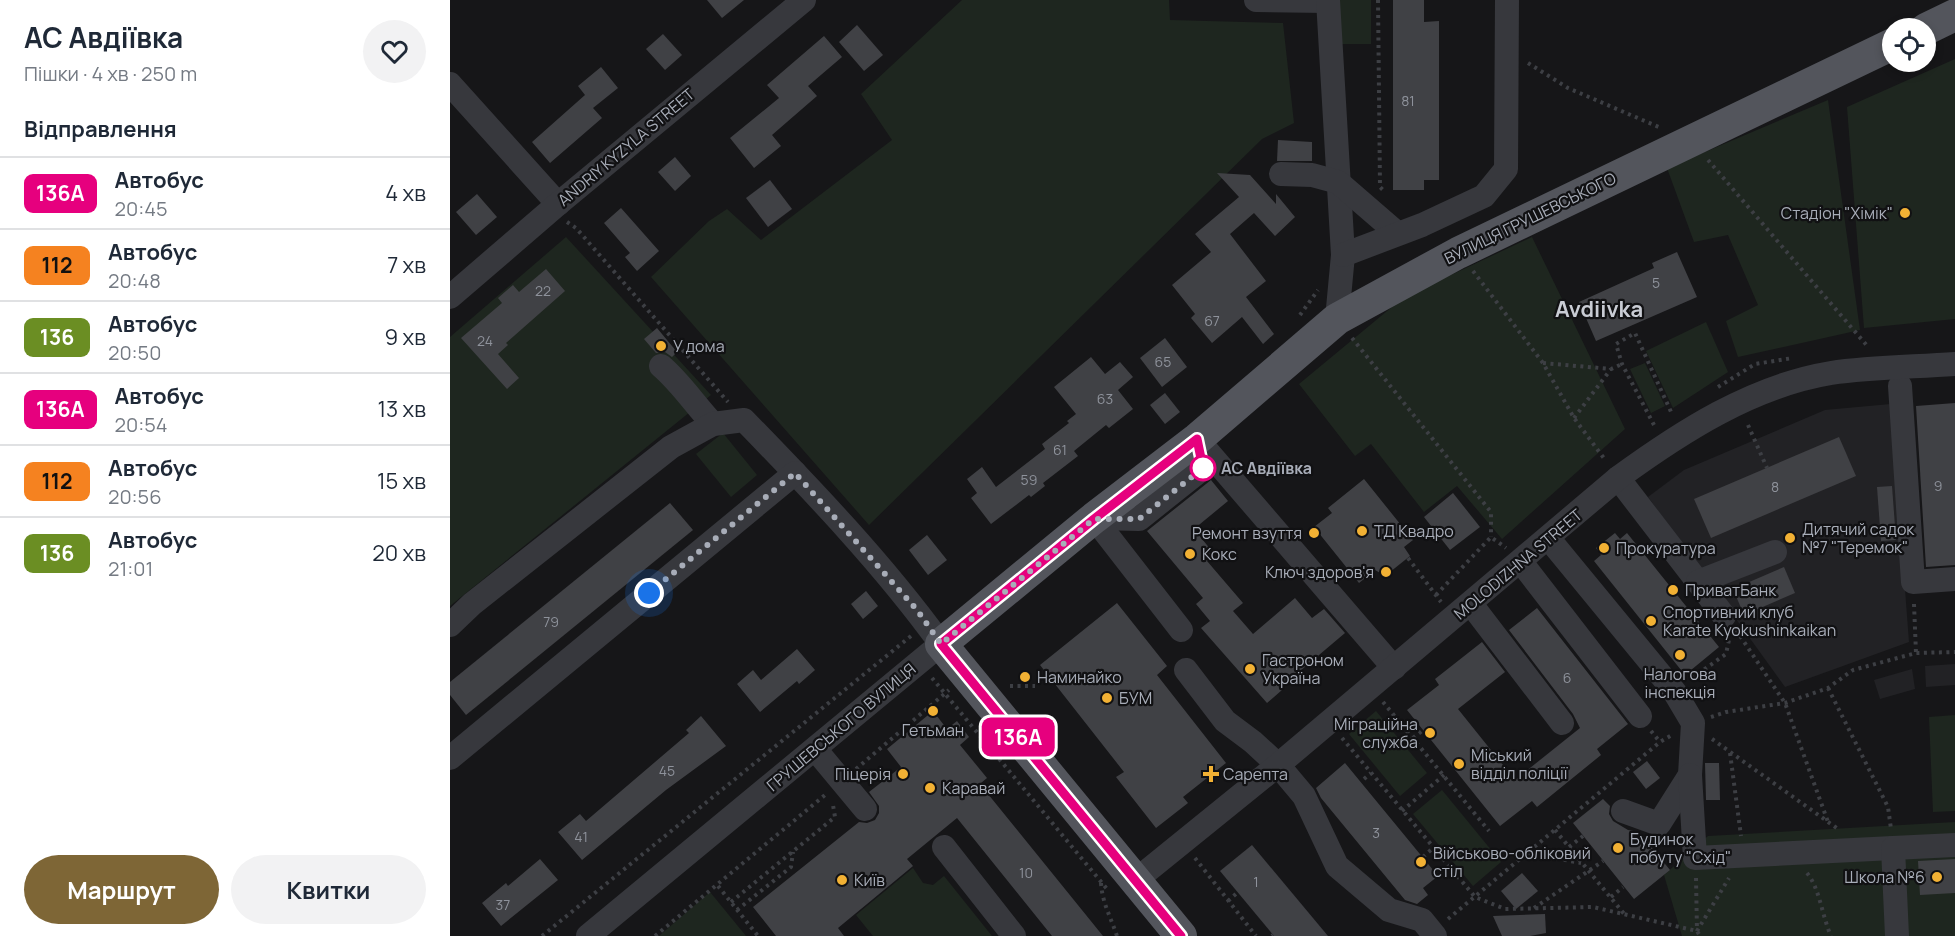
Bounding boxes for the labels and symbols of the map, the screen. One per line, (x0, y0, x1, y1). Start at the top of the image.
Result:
street label: ANDRIY KYZYLA STREET (553, 83, 699, 211)
house number: 81 (1401, 91, 1415, 110)
street label: ВУЛИЦЯ ГРУШЕВСЬКОГО (1440, 167, 1620, 269)
place label: Стадіон "Хімік" (1781, 202, 1893, 224)
marker: Стадіон "Хімік" (1898, 206, 1912, 220)
house number: 5 (1652, 273, 1660, 292)
house number: 22 (535, 281, 551, 300)
district label: Avdiivka (1555, 294, 1643, 324)
house number: 67 (1204, 311, 1220, 330)
house number: 24 (477, 331, 493, 350)
place label: У дома (673, 335, 725, 357)
marker: У дома (654, 339, 668, 353)
house number: 65 (1155, 352, 1171, 371)
house number: 63 (1097, 389, 1113, 408)
house number: 61 (1053, 440, 1067, 459)
marker: АС Авдіївка (1190, 455, 1216, 481)
place label: АС Авдіївка (1221, 457, 1312, 479)
house number: 59 (1021, 470, 1037, 489)
house number: 9 (1934, 476, 1942, 495)
house number: 8 (1771, 477, 1779, 496)
street label: MOLODIZHNA STREET (1449, 503, 1587, 624)
place label: Дитячий садок №7 "Теремок" (1802, 518, 1915, 558)
place label: ТД Квадро (1374, 520, 1454, 542)
place label: Ремонт взуття (1192, 522, 1302, 544)
marker: ТД Квадро (1355, 524, 1369, 538)
marker: Ремонт взуття (1307, 526, 1321, 540)
marker: Дитячий садок №7 "Теремок" (1783, 531, 1797, 545)
place label: Прокуратура (1616, 537, 1716, 559)
marker: Прокуратура (1597, 541, 1611, 555)
place label: Кокс (1202, 543, 1237, 565)
marker: Кокс (1183, 547, 1197, 561)
place label: Ключ здоров'я (1265, 561, 1374, 583)
marker: Ключ здоров'я (1379, 565, 1393, 579)
your location (634, 578, 664, 608)
place label: ПриватБанк (1685, 579, 1777, 601)
marker: ПриватБанк (1666, 583, 1680, 597)
place label: Спортивний клуб Karate Kyokushinkaikan (1663, 601, 1836, 641)
house number: 79 (543, 612, 559, 631)
marker: Спортивний клуб Karate Kyokushinkaikan (1644, 614, 1658, 628)
marker: Налогова інспекція (1673, 648, 1687, 662)
place label: Гастроном Україна (1262, 649, 1344, 689)
street label: ГРУШЕВСЬКОГО ВУЛИЦЯ (762, 658, 920, 796)
marker: Гастроном Україна (1243, 662, 1257, 676)
place label: Налогова інспекція (1644, 663, 1716, 703)
place label: Наминайко (1037, 666, 1122, 688)
house number: 6 (1563, 668, 1571, 687)
marker: Наминайко (1018, 670, 1032, 684)
place label: БУМ (1119, 687, 1152, 709)
marker: БУМ (1100, 691, 1114, 705)
marker: Гетьман (926, 704, 940, 718)
place label: Міграційна служба (1334, 713, 1418, 753)
line badge: 136А (976, 718, 1060, 756)
place label: Гетьман (902, 719, 964, 741)
marker: Міграційна служба (1423, 726, 1437, 740)
place label: Міський відділ поліції (1471, 744, 1569, 784)
marker: Міський відділ поліції (1452, 757, 1466, 771)
house number: 45 (659, 761, 675, 780)
place label: Піцерія (835, 763, 891, 785)
place label: Сарепта (1223, 763, 1288, 785)
marker: Піцерія (896, 767, 910, 781)
marker: Сарепта (1204, 767, 1218, 781)
place label: Каравай (942, 777, 1005, 799)
marker: Каравай (923, 781, 937, 795)
house number: 3 (1372, 823, 1380, 842)
house number: 41 (574, 827, 588, 846)
place label: Будинок побуту "Схід" (1630, 828, 1731, 868)
marker: Будинок побуту "Схід" (1611, 841, 1625, 855)
place label: Військово-обліковий стіл (1433, 842, 1591, 882)
marker: Військово-обліковий стіл (1414, 855, 1428, 869)
house number: 10 (1019, 863, 1033, 882)
place label: Школа №6 (1844, 866, 1925, 888)
place label: Київ (854, 869, 885, 891)
marker: Школа №6 (1930, 870, 1944, 884)
house number: 1 (1253, 872, 1259, 891)
marker: Київ (835, 873, 849, 887)
house number: 37 (496, 895, 510, 914)

